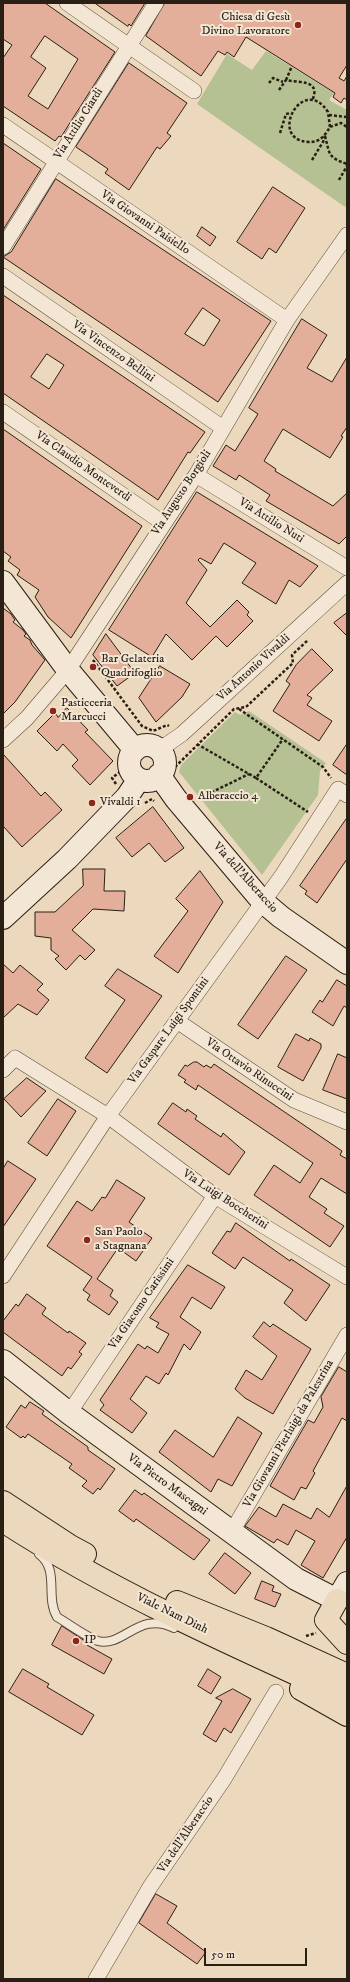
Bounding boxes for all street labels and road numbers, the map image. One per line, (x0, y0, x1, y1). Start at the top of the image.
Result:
street label: Via Attilio Ciardi (51, 86, 107, 162)
street label: Via Giovanni Paisiello (98, 188, 192, 258)
street label: Via Vincenzo Bellini (69, 318, 157, 386)
street label: Via Claudio Monteverdi (32, 429, 134, 505)
street label: Via Augusto Borgioli (149, 448, 215, 538)
street label: Via Attilio Nuti (236, 495, 306, 547)
street label: Via Antonio Vivaldi (215, 631, 293, 705)
street label: Via dell'Alberaccio (210, 840, 280, 916)
street label: Via Gaspare Luigi Spontini (125, 975, 213, 1087)
street label: Via Ottavio Rinuccini (203, 1035, 295, 1105)
street label: Via Luigi Boccherini (179, 1167, 271, 1233)
street label: Via Giacomo Carissimi (106, 1256, 178, 1352)
street label: Via Giovanni Pierluigi da Palestrina (241, 1357, 337, 1511)
street label: Via Pietro Mascagni (124, 1451, 210, 1519)
street label: Viale Nam Dinh (134, 1591, 210, 1637)
street label: Via dell'Alberaccio (155, 1794, 217, 1876)

